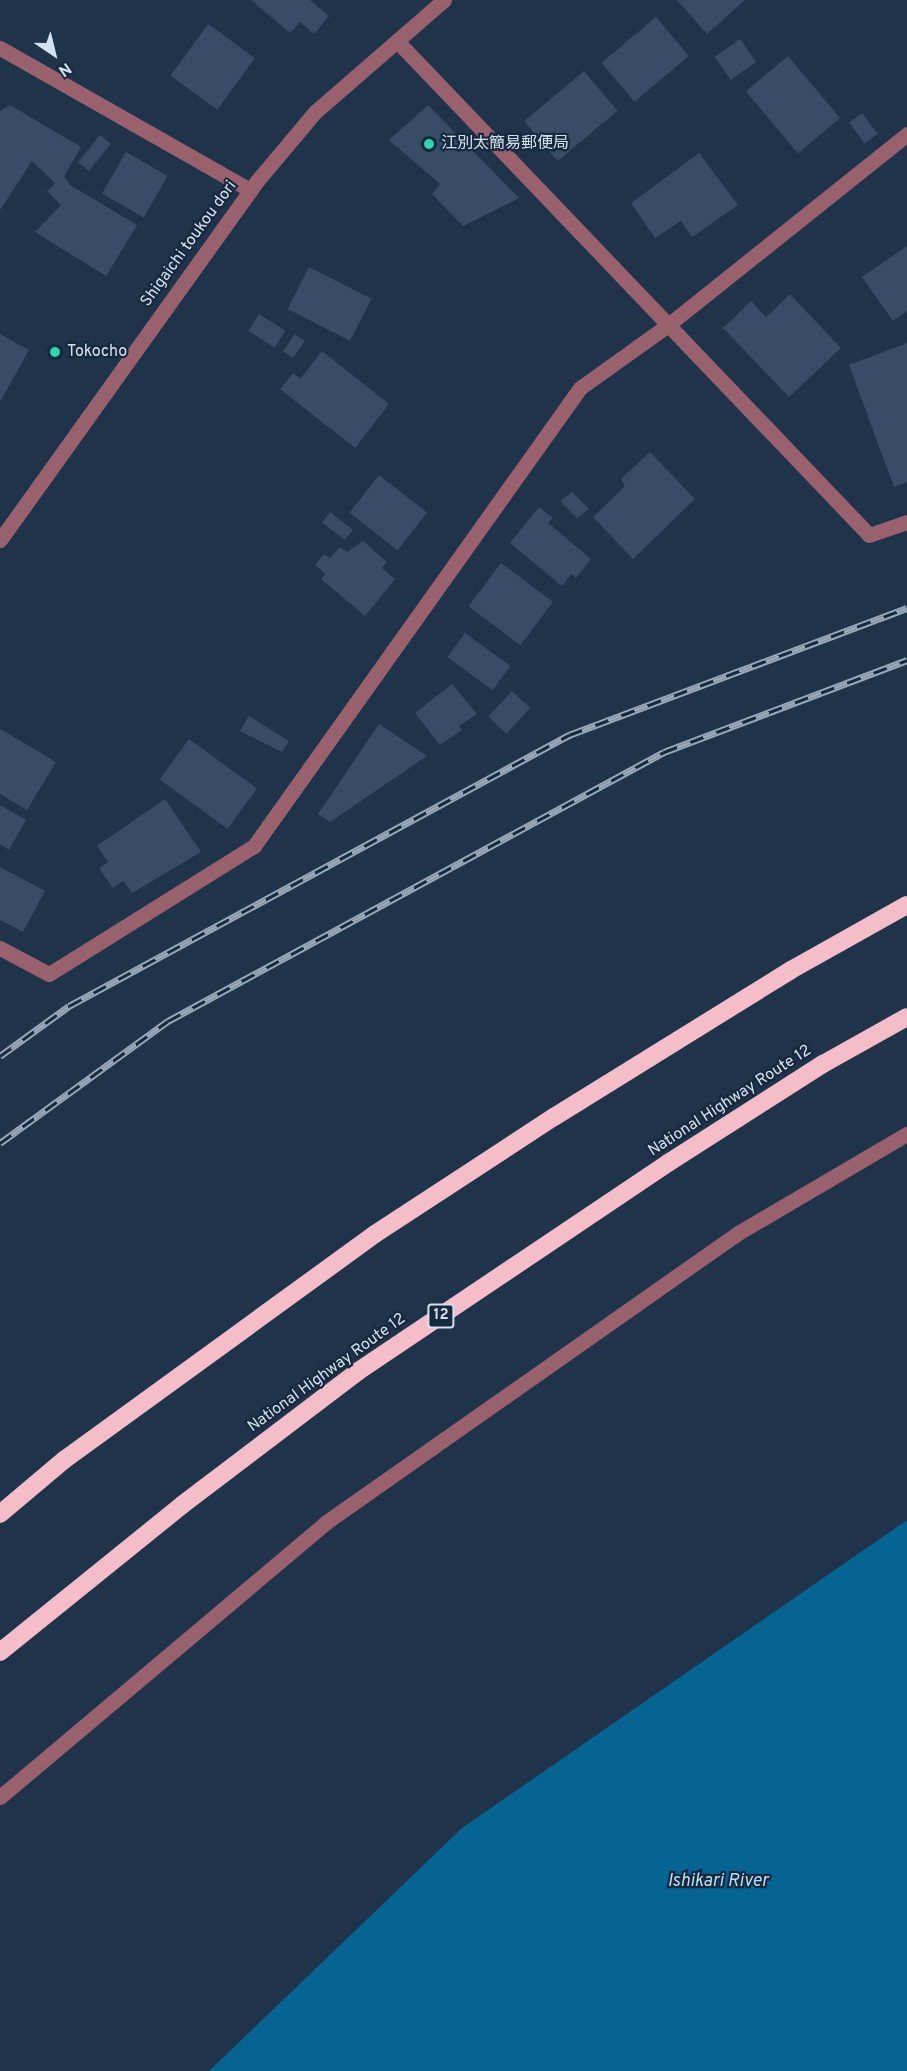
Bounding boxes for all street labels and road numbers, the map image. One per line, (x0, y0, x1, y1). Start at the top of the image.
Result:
street label: Shigaichi toukou dori (137, 177, 241, 311)
street label: National Highway Route 12 (645, 1041, 815, 1161)
road number: 12 (426, 1304, 456, 1328)
street label: National Highway Route 12 (244, 1309, 410, 1437)

